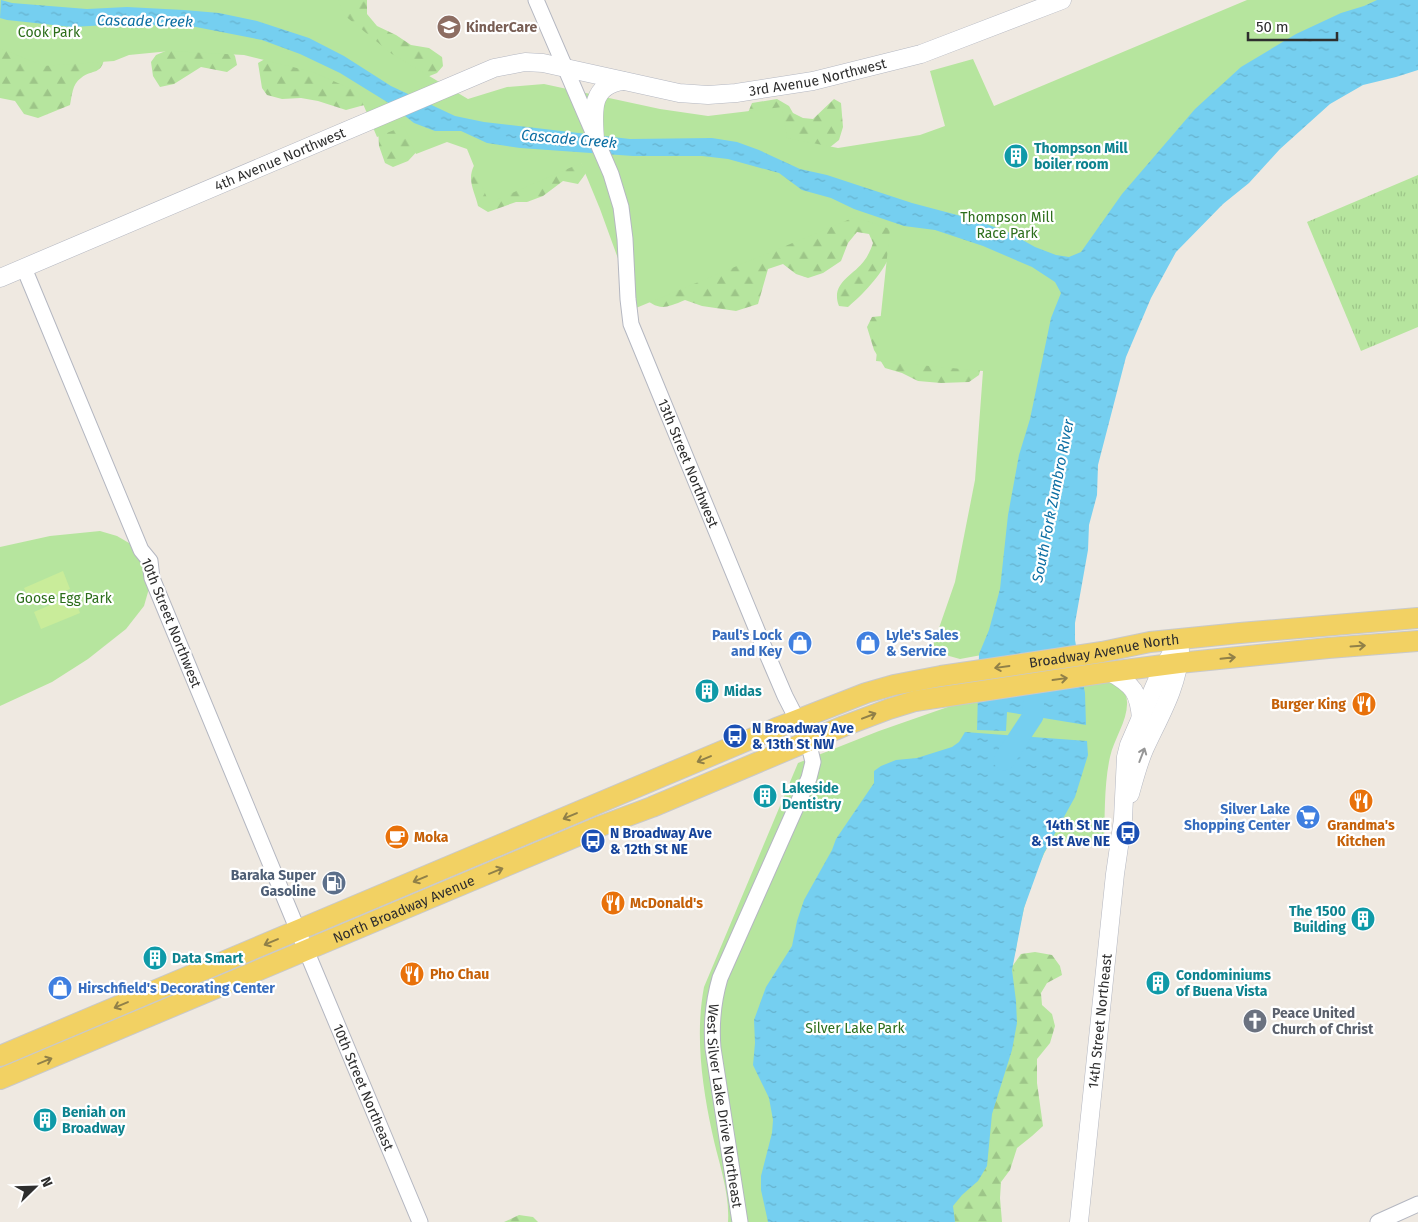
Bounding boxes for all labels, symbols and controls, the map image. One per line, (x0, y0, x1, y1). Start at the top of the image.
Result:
scale bar (1248, 10, 1337, 42)
water label: Cascade Creek (97, 11, 193, 31)
school or university icon: KinderCare (436, 14, 462, 40)
text: 50 m (1256, 18, 1289, 36)
place label: KinderCare (466, 19, 537, 36)
park label: Cook Park (18, 24, 81, 41)
street label: 3rd Avenue Northwest (748, 54, 889, 99)
street label: 4th Avenue Northwest (212, 123, 349, 194)
water label: Cascade Creek (520, 126, 618, 152)
place label: Thompson Mill boiler room (1034, 140, 1128, 173)
building icon: Thompson Mill boiler room (1003, 143, 1029, 169)
park label: Thompson Mill Race Park (960, 209, 1054, 242)
street label: 13th Street Northwest (654, 396, 723, 531)
water label: South Fork Zumbro River (1028, 417, 1078, 585)
street label: 10th Street Northwest (137, 556, 205, 691)
park label: Goose Egg Park (16, 590, 113, 607)
place label: Paul's Lock and Key (712, 627, 783, 660)
place label: Lyle's Sales & Service (886, 627, 959, 660)
shop icon: Paul's Lock and Key (787, 630, 813, 656)
shop icon: Lyle's Sales & Service (855, 630, 881, 656)
street label: Broadway Avenue North (1028, 631, 1180, 671)
one-way arrow (1350, 641, 1366, 650)
one-way arrow (1220, 653, 1236, 663)
one-way arrow (994, 662, 1010, 672)
one-way arrow (1052, 674, 1068, 684)
building icon: Midas (694, 678, 720, 704)
place label: Midas (724, 683, 762, 700)
restaurant icon: Burger King (1351, 691, 1377, 717)
place label: Burger King (1271, 696, 1346, 713)
one-way arrow (861, 711, 876, 720)
place label: N Broadway Ave & 13th St NW (752, 720, 854, 753)
bus stop icon: N Broadway Ave & 13th St NW (722, 723, 748, 749)
one-way arrow (1138, 748, 1148, 763)
one-way arrow (697, 754, 712, 764)
place label: Lakeside Dentistry (782, 780, 842, 813)
building icon: Lakeside Dentistry (752, 783, 778, 809)
restaurant icon: Grandma's Kitchen (1348, 788, 1374, 814)
place label: Silver Lake Shopping Center (1184, 801, 1290, 834)
supermarket icon: Silver Lake Shopping Center (1295, 804, 1321, 830)
one-way arrow (563, 812, 578, 822)
place label: 14th St NE & 1st Ave NE (1031, 817, 1110, 850)
place label: Grandma's Kitchen (1327, 817, 1395, 850)
bus stop icon: 14th St NE & 1st Ave NE (1115, 820, 1141, 846)
cafe icon: Moka (384, 824, 410, 850)
place label: N Broadway Ave & 12th St NE (610, 825, 712, 858)
bus stop icon: N Broadway Ave & 12th St NE (580, 828, 606, 854)
place label: Moka (414, 829, 449, 846)
one-way arrow (488, 865, 503, 875)
place label: Baraka Super Gasoline (231, 867, 316, 900)
fuel station icon: Baraka Super Gasoline (321, 870, 347, 896)
street label: North Broadway Avenue (330, 872, 477, 946)
one-way arrow (413, 876, 428, 885)
restaurant icon: McDonald's (600, 890, 626, 916)
place label: McDonald's (630, 895, 703, 912)
place label: The 1500 Building (1289, 903, 1346, 936)
building icon: The 1500 Building (1350, 906, 1376, 932)
one-way arrow (264, 938, 279, 948)
building icon: Data Smart (142, 945, 168, 971)
place label: Data Smart (172, 950, 244, 967)
street label: 14th Street Northeast (1084, 952, 1115, 1089)
restaurant icon: Pho Chau (399, 961, 425, 987)
place label: Pho Chau (430, 966, 489, 983)
place label: Condominiums of Buena Vista (1176, 967, 1271, 1000)
building icon: Condominiums of Buena Vista (1145, 970, 1171, 996)
shop icon: Hirschfield's Decorating Center (47, 975, 73, 1001)
place label: Hirschfield's Decorating Center (78, 980, 275, 997)
one-way arrow (114, 1001, 129, 1011)
street label: West Silver Lake Drive Northeast (704, 1003, 746, 1210)
place label: Peace United Church of Christ (1272, 1005, 1374, 1038)
church icon: Peace United Church of Christ (1242, 1008, 1268, 1034)
park label: Silver Lake Park (805, 1020, 906, 1037)
street label: 10th Street Northeast (329, 1021, 398, 1154)
one-way arrow (37, 1055, 52, 1065)
place label: Beniah on Broadway (62, 1104, 126, 1137)
building icon: Beniah on Broadway (32, 1107, 58, 1133)
north arrow (10, 1162, 60, 1212)
text: N (37, 1175, 56, 1190)

